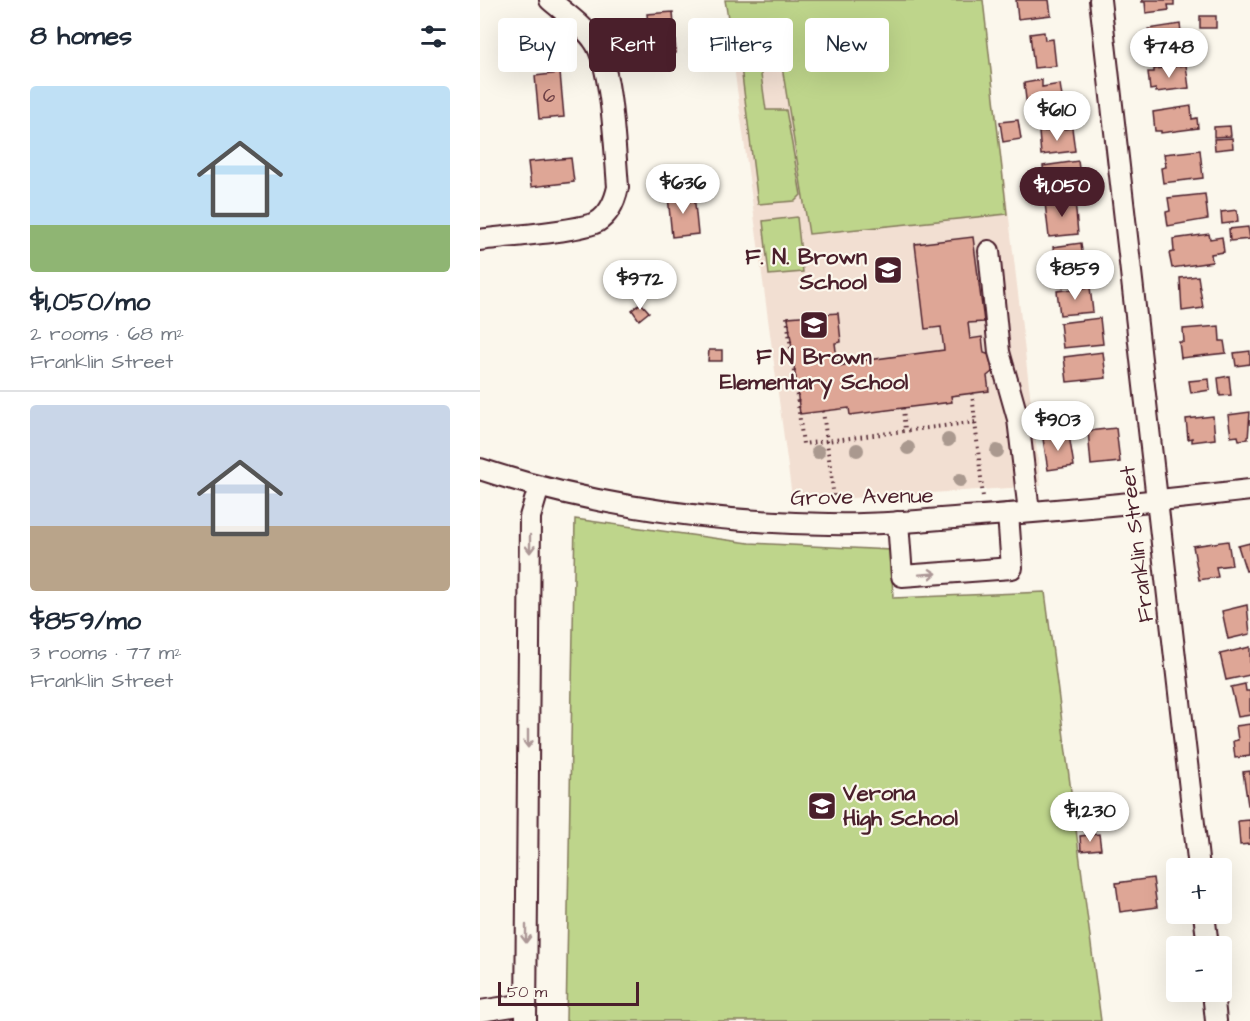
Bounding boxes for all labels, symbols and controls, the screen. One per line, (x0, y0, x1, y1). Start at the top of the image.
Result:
text: 8 homes (30, 18, 132, 54)
chip: Buy (498, 18, 577, 72)
chip: Rent (589, 18, 676, 72)
chip: Filters (688, 18, 793, 72)
chip: New (805, 18, 889, 72)
icon: filters (417, 20, 450, 53)
pin: $748 (1133, 28, 1205, 79)
text: $748 (1144, 33, 1194, 61)
house number: 6 (543, 82, 556, 110)
pin: $610 (1021, 91, 1093, 142)
text: $610 (1038, 96, 1076, 124)
icon: home (186, 125, 294, 233)
pin: $636 (647, 164, 719, 215)
pin: $1,050 (1013, 167, 1111, 218)
text: $636 (660, 169, 706, 197)
text: $1,050 (1034, 172, 1090, 200)
place label: F. N. Brown School (745, 242, 868, 298)
pin: $859 (1039, 250, 1111, 301)
school or university icon: F. N. Brown School (872, 254, 904, 286)
text: $859 (1050, 255, 1100, 283)
pin: $972 (604, 260, 676, 311)
text: $972 (617, 265, 663, 293)
text: $1,050/mo (30, 284, 150, 320)
school or university icon: F N Brown Elementary School (798, 309, 830, 341)
text: 2 rooms · 68 m² (30, 320, 184, 348)
place label: F N Brown Elementary School (720, 342, 909, 400)
text: Franklin Street (30, 348, 173, 376)
pin: $903 (1022, 401, 1094, 452)
text: $903 (1035, 406, 1081, 434)
icon: home (186, 444, 294, 552)
street label: Franklin Street (1112, 464, 1162, 624)
street label: Grove Avenue (790, 480, 934, 514)
one-way arrow (524, 534, 536, 554)
one-way arrow (917, 568, 937, 579)
text: $859/mo (30, 603, 141, 639)
text: 3 rooms · 77 m² (30, 639, 182, 667)
text: Franklin Street (30, 667, 173, 695)
one-way arrow (522, 729, 534, 749)
place label: Verona High School (842, 778, 958, 835)
school or university icon: Verona High School (806, 790, 838, 822)
pin: $1,230 (1041, 792, 1139, 843)
text: $1,230 (1064, 797, 1116, 825)
map controls (1166, 858, 1232, 1002)
button: + (1166, 858, 1232, 924)
one-way arrow (521, 924, 532, 944)
button: − (1166, 936, 1232, 1002)
scale bar (498, 979, 639, 1006)
text: 50 m (507, 981, 547, 1003)

